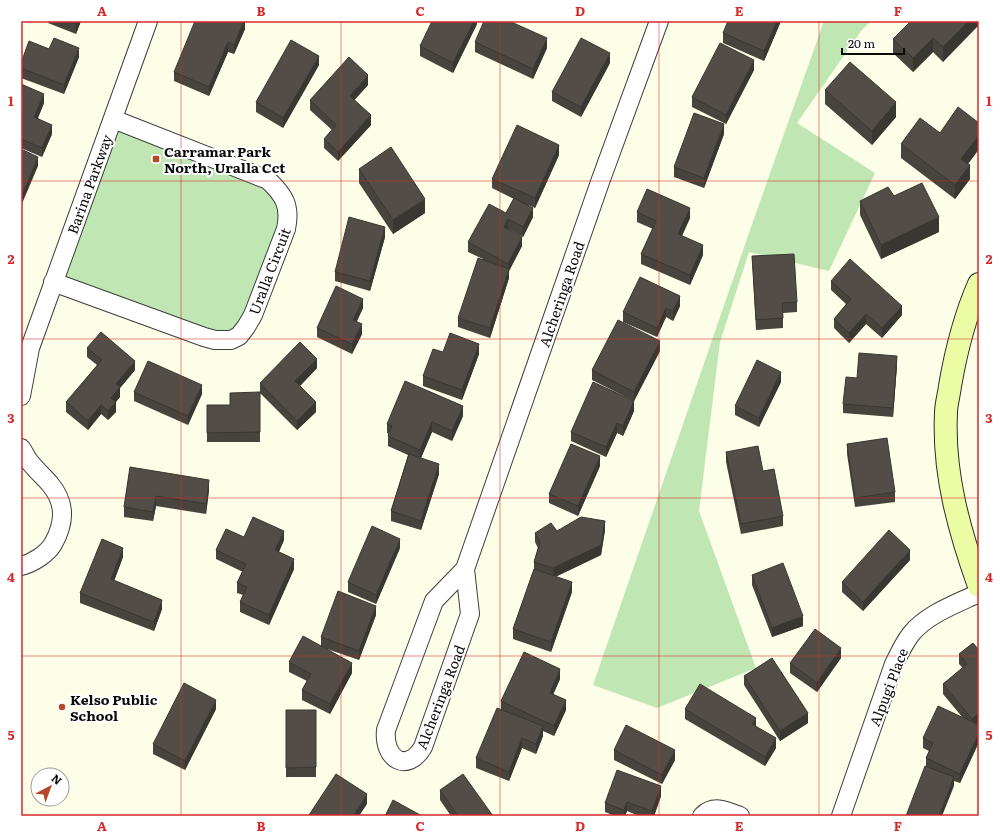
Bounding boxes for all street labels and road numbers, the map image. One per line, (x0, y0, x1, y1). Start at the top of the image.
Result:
street label: Barina Parkway (62, 130, 117, 237)
street label: Uralla Circuit (243, 224, 295, 317)
street label: Alcheringa Road (534, 238, 589, 350)
street label: Alcheringa Road (411, 641, 469, 752)
street label: Alpugi Place (864, 645, 912, 729)

